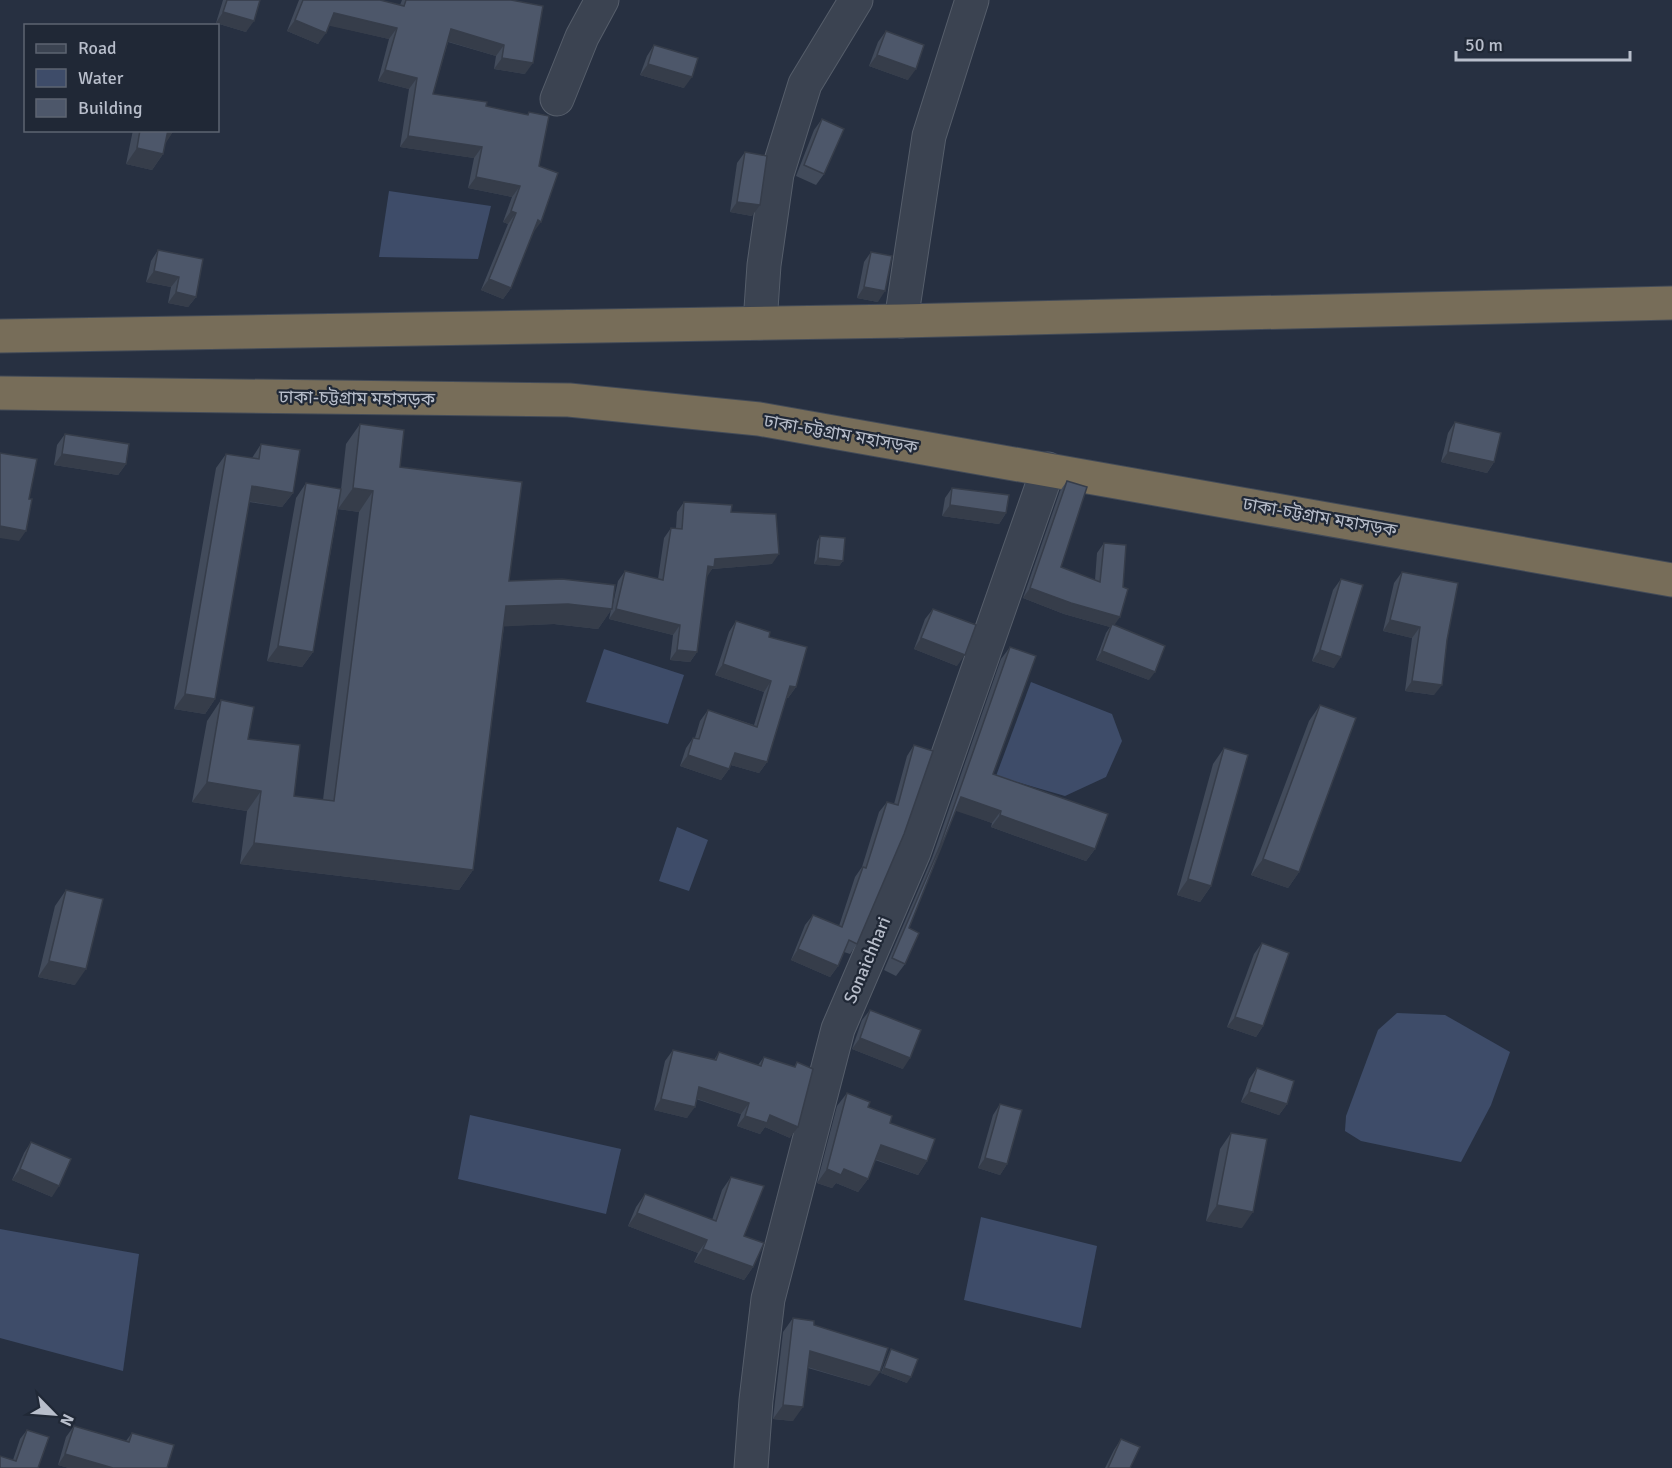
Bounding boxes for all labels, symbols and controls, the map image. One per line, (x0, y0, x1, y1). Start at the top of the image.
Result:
legend (24, 24, 219, 132)
scale bar (1456, 24, 1630, 62)
text: 50 m (1465, 34, 1503, 56)
text: Road (78, 37, 117, 59)
text: Water (78, 67, 124, 89)
text: Building (78, 97, 142, 119)
street label: ঢাকা-চট্টগ্রাম মহাসড়ক (278, 386, 436, 410)
street label: ঢাকা-চট্টগ্রাম মহাসড়ক (761, 409, 920, 458)
street label: ঢাকা-চট্টগ্রাম মহাসড়ক (1240, 492, 1399, 541)
street label: Sonaichhari (839, 913, 895, 1007)
north arrow (24, 1384, 84, 1444)
text: N (55, 1411, 78, 1429)

